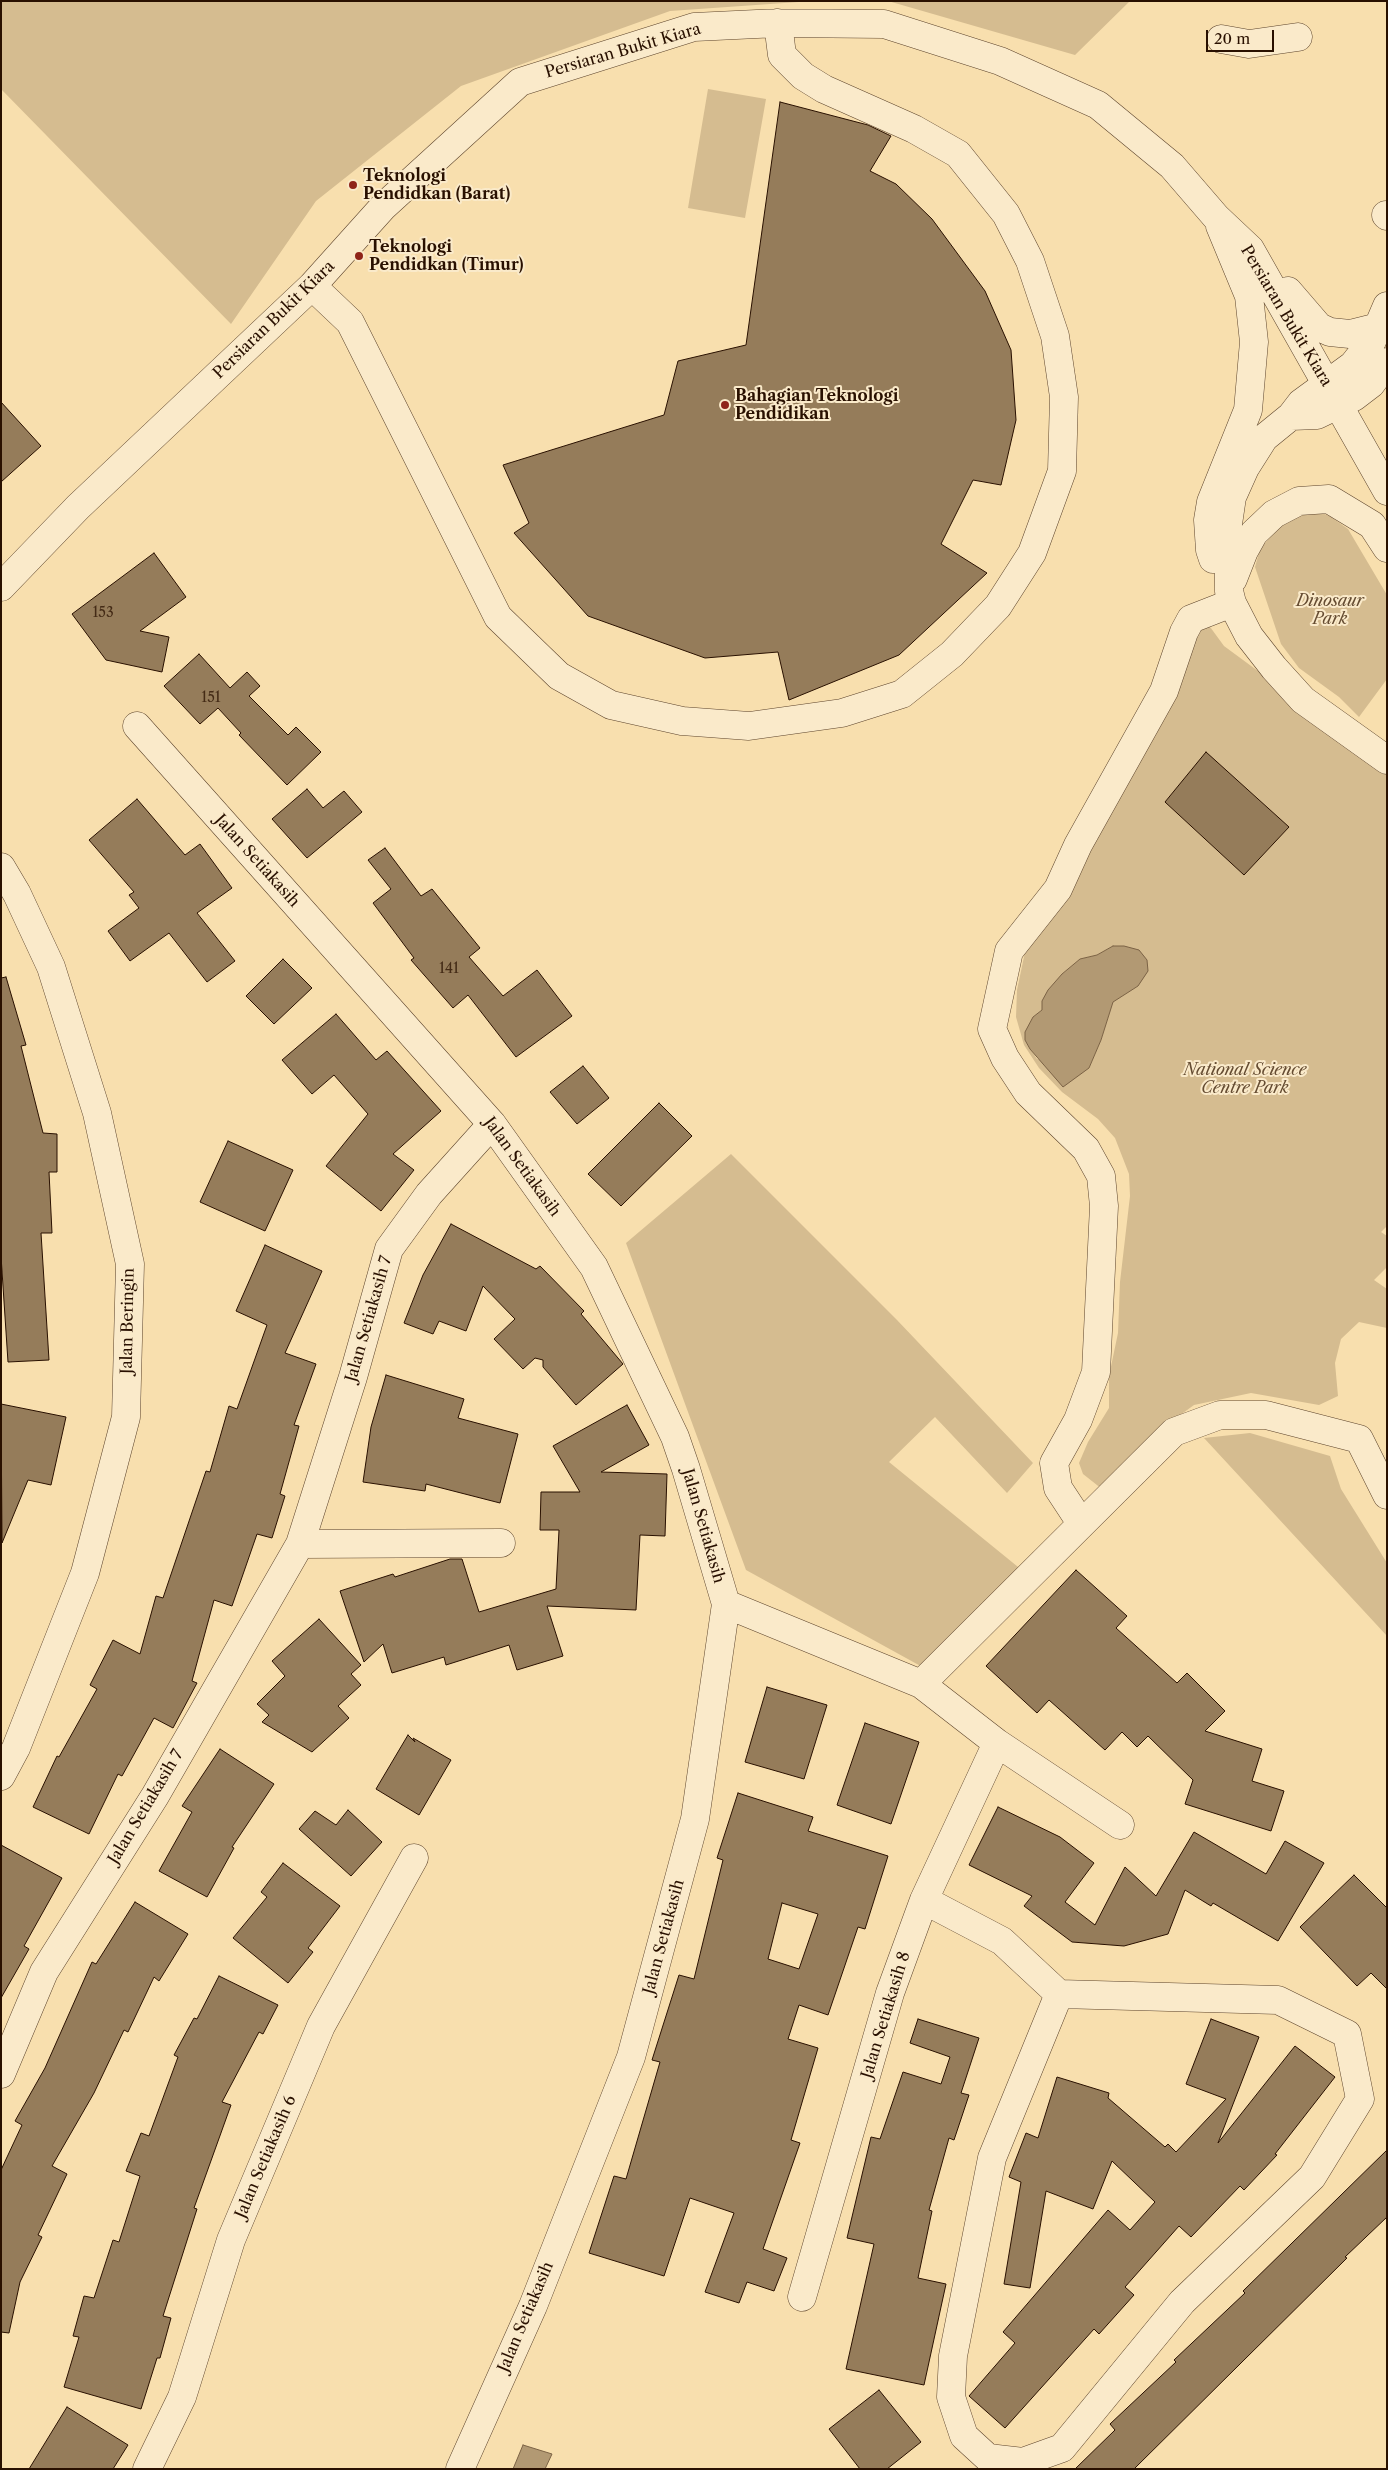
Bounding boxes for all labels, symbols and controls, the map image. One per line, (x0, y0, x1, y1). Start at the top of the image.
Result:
street label: Persiaran Bukit Kiara (543, 20, 703, 82)
scale bar (1208, 20, 1276, 52)
text: 20 m (1214, 29, 1250, 48)
place label: Teknologi Pendidkan (Barat) (363, 166, 510, 204)
marker: Teknologi Pendidkan (Barat) (347, 179, 359, 191)
place label: Teknologi Pendidkan (Timur) (369, 237, 524, 275)
street label: Persiaran Bukit Kiara (1236, 242, 1336, 390)
marker: Teknologi Pendidkan (Timur) (353, 250, 365, 262)
street label: Persiaran Bukit Kiara (209, 257, 339, 383)
place label: Bahagian Teknologi Pendidikan (735, 386, 899, 424)
marker: Bahagian Teknologi Pendidikan (719, 399, 731, 411)
park label: Dinosaur Park (1296, 591, 1364, 629)
house number: 153 (92, 605, 114, 621)
house number: 151 (201, 690, 221, 706)
street label: Jalan Setiakasih (210, 811, 304, 911)
house number: 141 (439, 961, 459, 977)
park label: National Science Centre Park (1184, 1060, 1306, 1098)
street label: Jalan Setiakasih (480, 1114, 564, 1220)
street label: Jalan Setiakasih 7 (342, 1254, 396, 1384)
street label: Jalan Beringin (117, 1268, 139, 1374)
street label: Jalan Setiakasih (677, 1467, 729, 1585)
street label: Jalan Setiakasih 7 (104, 1746, 188, 1868)
street label: Jalan Setiakasih (639, 1877, 689, 1997)
street label: Jalan Setiakasih 8 (858, 1949, 914, 2081)
street label: Jalan Setiakasih 6 (231, 2093, 301, 2221)
street label: Jalan Setiakasih (494, 2259, 558, 2375)

